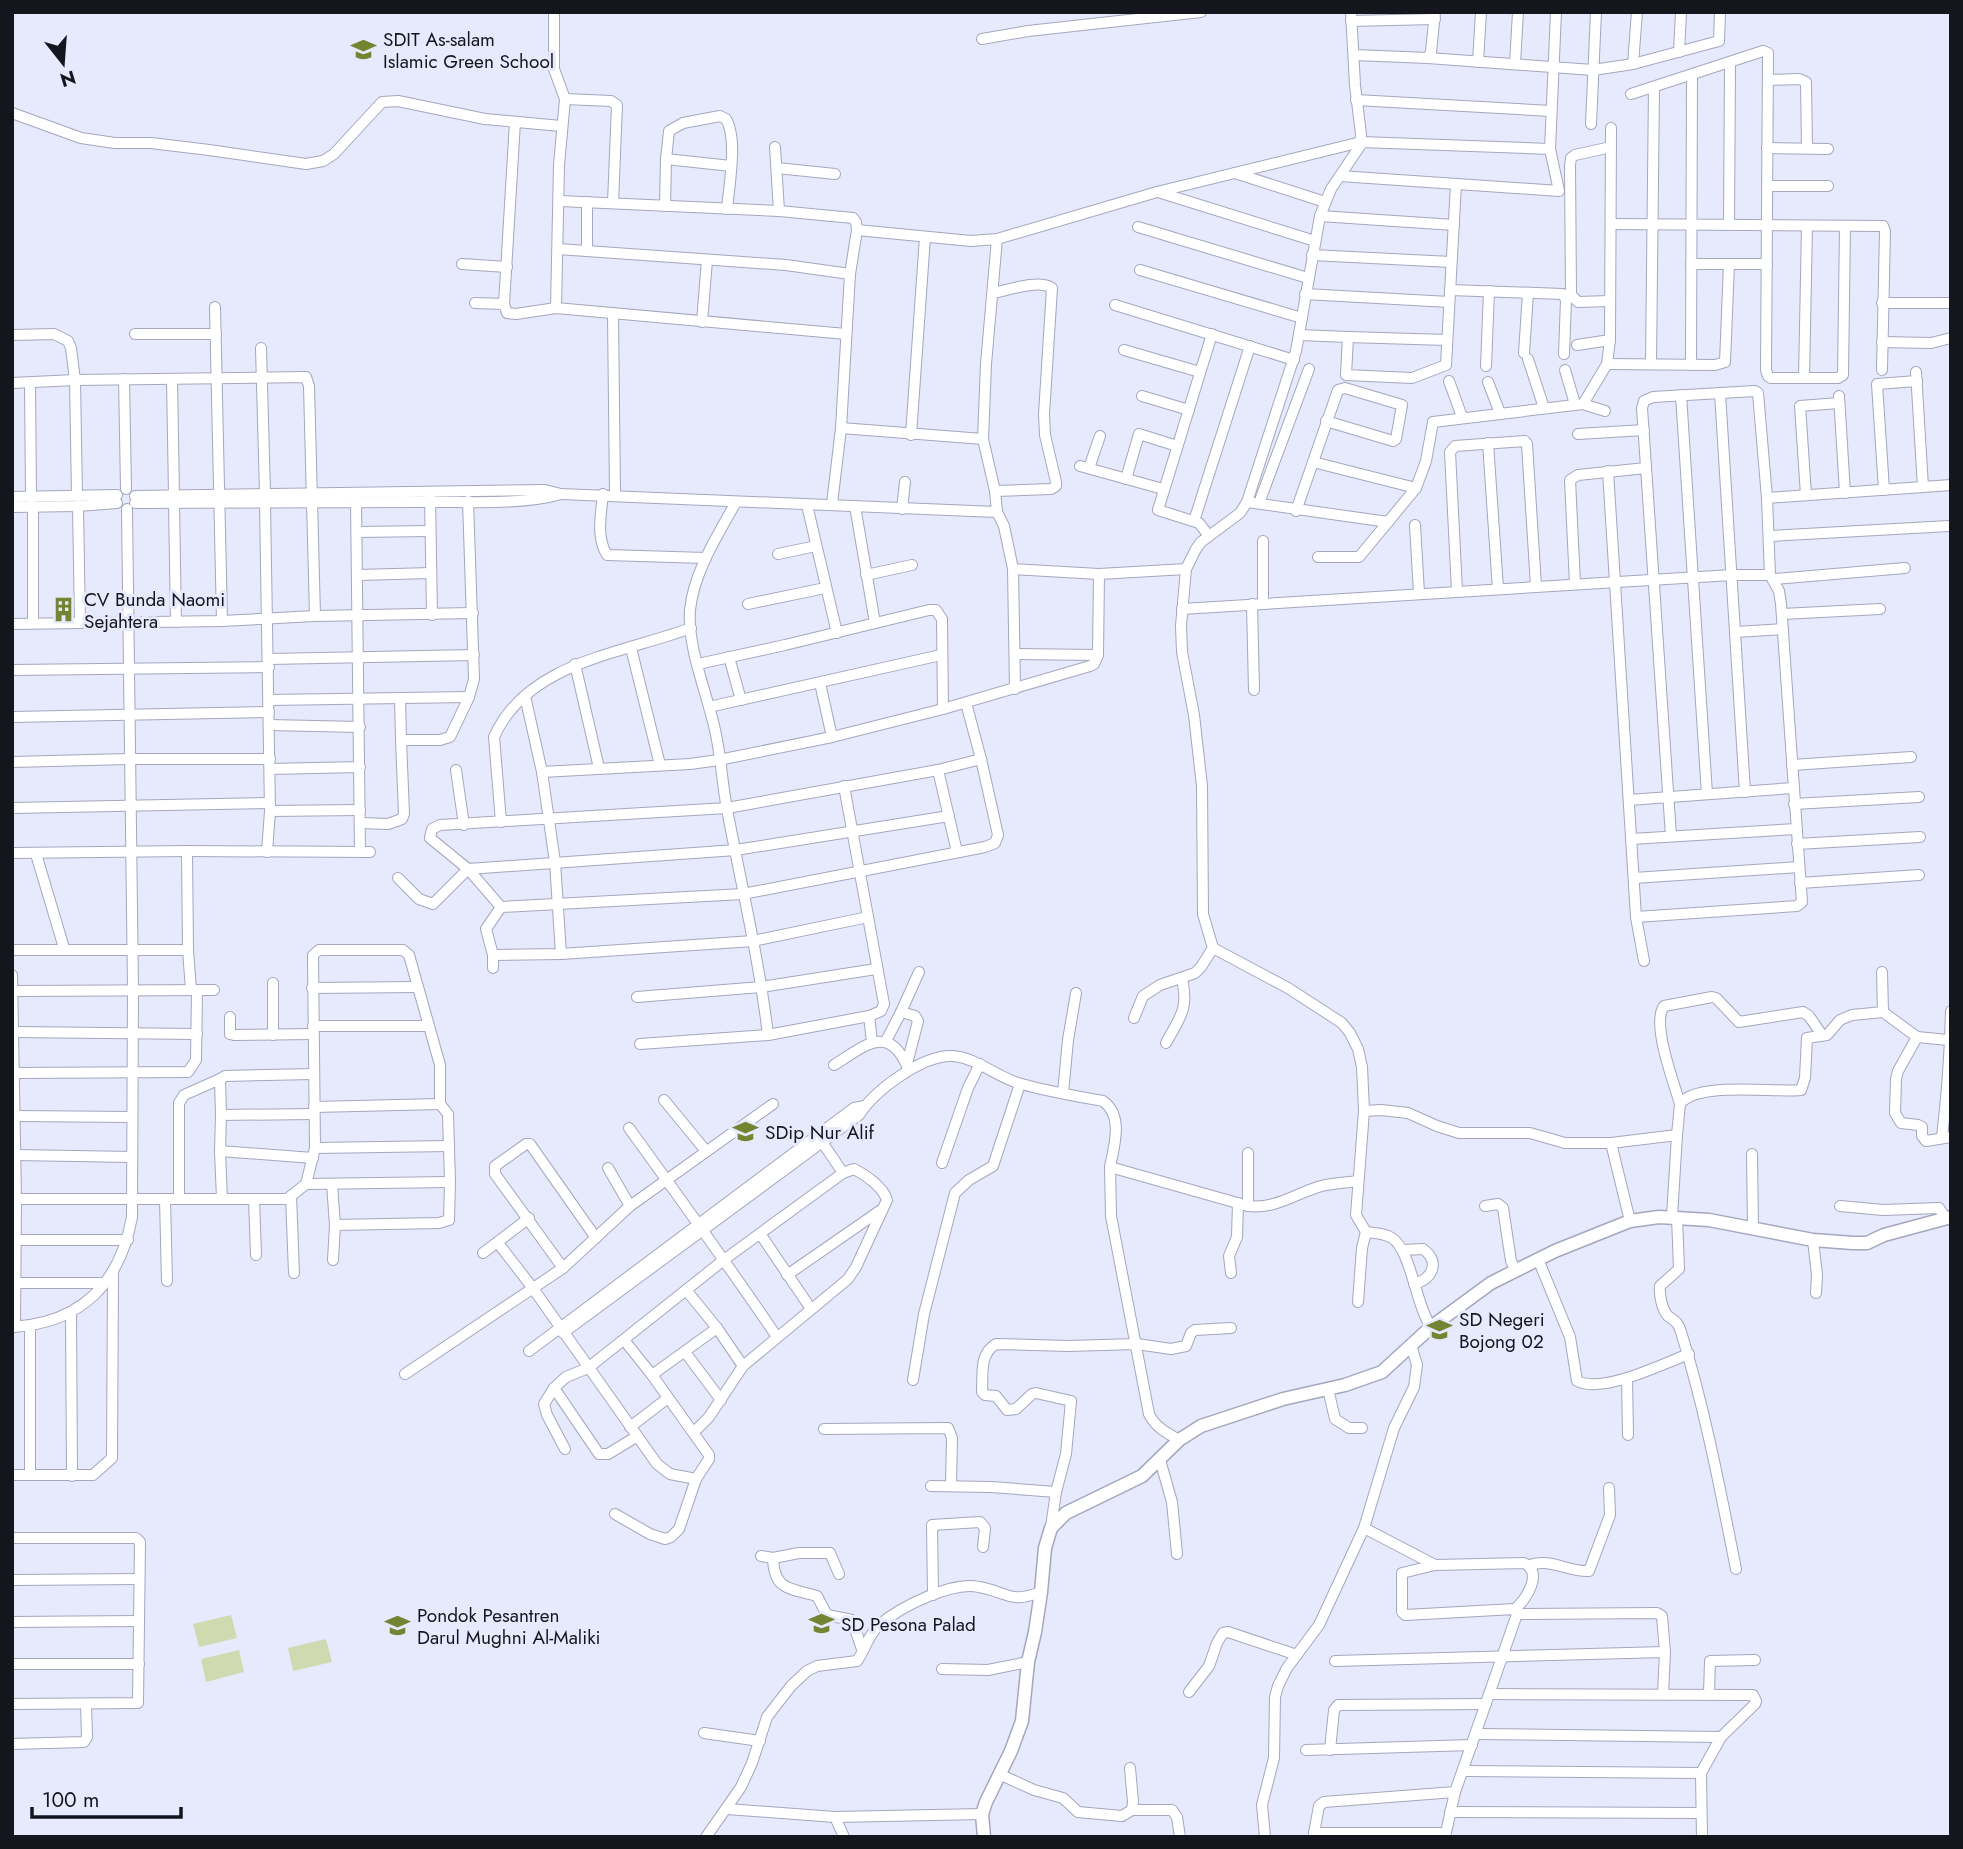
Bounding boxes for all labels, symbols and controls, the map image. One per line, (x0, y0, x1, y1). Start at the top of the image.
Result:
place label: SDIT As-salam Islamic Green School (383, 26, 554, 75)
north arrow (28, 28, 98, 98)
school or university icon: SDIT As-salam Islamic Green School (349, 36, 377, 64)
text: N (57, 64, 79, 94)
place label: CV Bunda Naomi Sejahtera (84, 586, 225, 635)
building icon: CV Bunda Naomi Sejahtera (50, 596, 78, 624)
school or university icon: SDip Nur Alif (731, 1118, 759, 1146)
place label: SDip Nur Alif (765, 1119, 875, 1146)
place label: SD Negeri Bojong 02 (1459, 1306, 1545, 1355)
school or university icon: SD Negeri Bojong 02 (1425, 1316, 1453, 1344)
place label: Pondok Pesantren Darul Mughni Al-Maliki (417, 1602, 600, 1651)
school or university icon: SD Pesona Palad (807, 1610, 835, 1638)
place label: SD Pesona Palad (841, 1611, 976, 1638)
school or university icon: Pondok Pesantren Darul Mughni Al-Maliki (383, 1612, 411, 1640)
scale bar (32, 1776, 180, 1820)
text: 100 m (42, 1785, 99, 1815)

